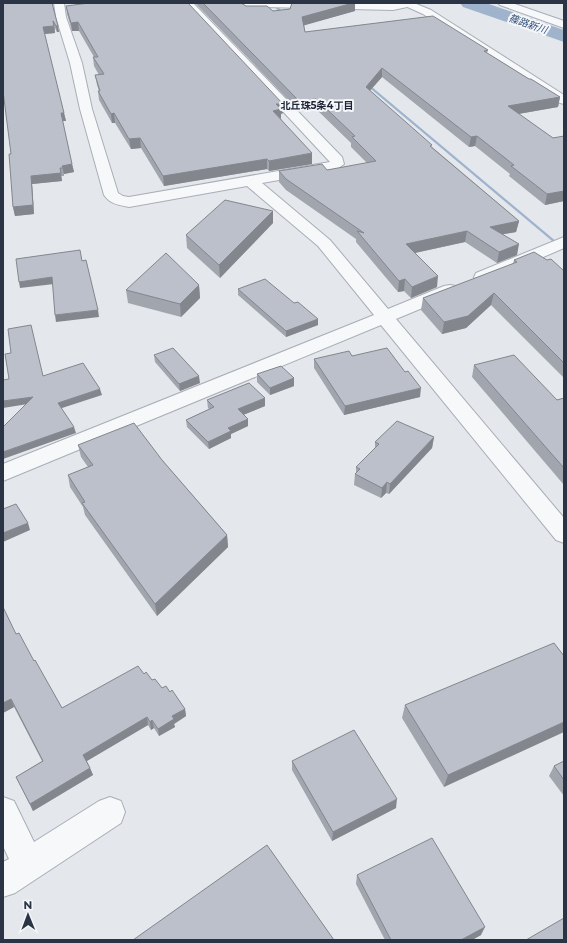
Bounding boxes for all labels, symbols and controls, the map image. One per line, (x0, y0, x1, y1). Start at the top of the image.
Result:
water label: 篠路新川 (507, 11, 550, 37)
district label: 北丘珠5条4丁目 (281, 99, 353, 112)
north arrow (8, 895, 48, 935)
text: N (23, 898, 32, 912)

